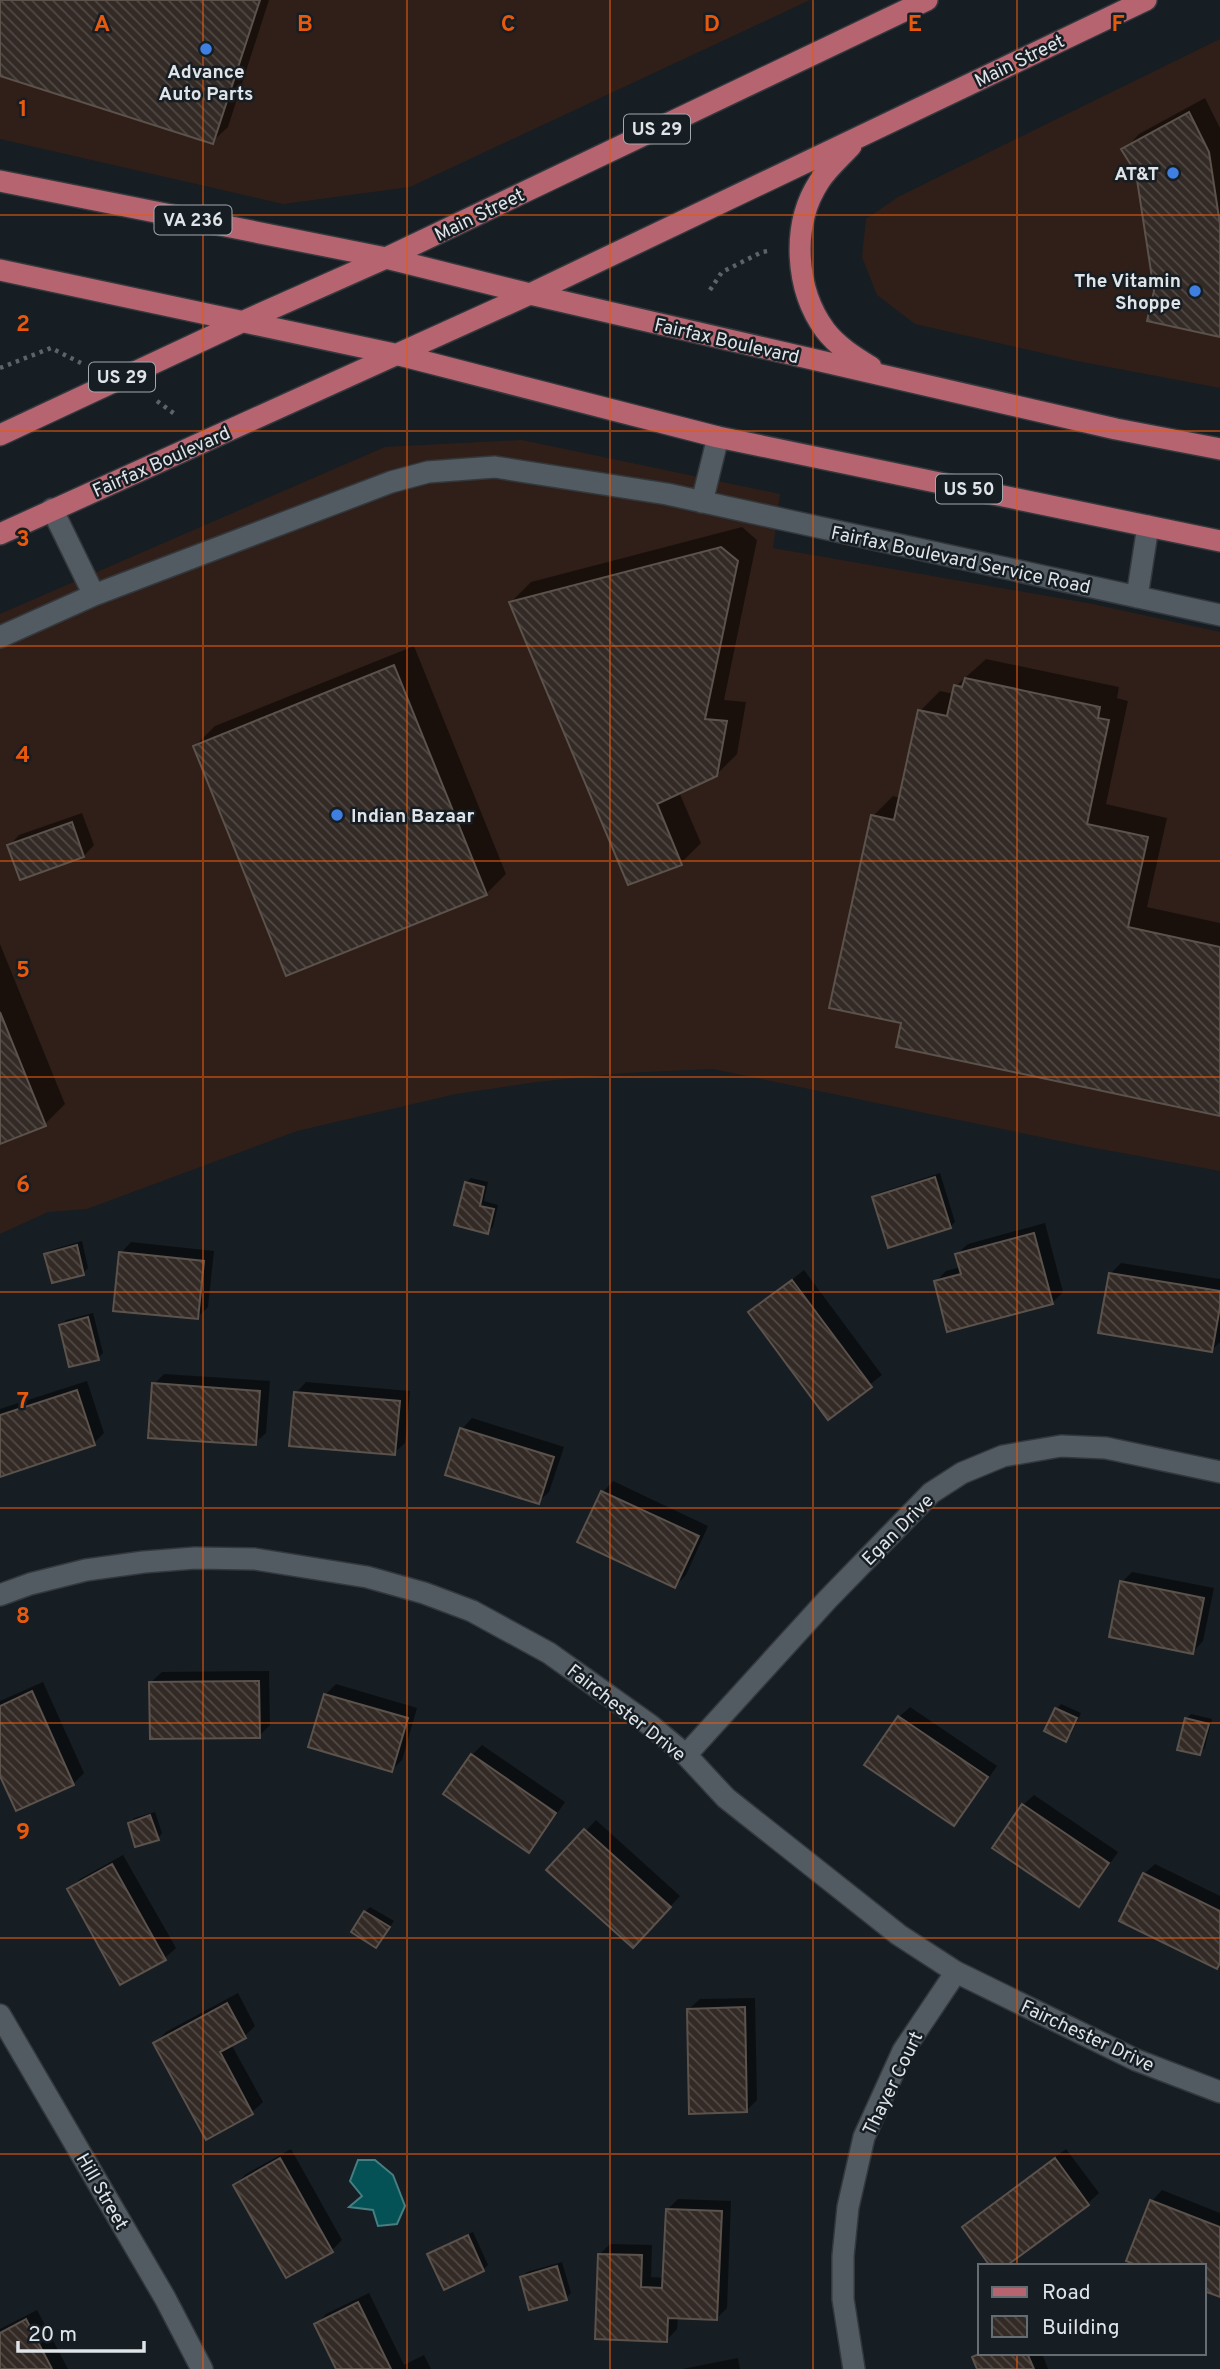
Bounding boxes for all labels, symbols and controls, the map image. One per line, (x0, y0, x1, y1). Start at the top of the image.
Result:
text: A (94, 11, 110, 40)
text: B (297, 11, 313, 40)
text: C (501, 11, 515, 40)
text: D (704, 11, 720, 40)
text: E (908, 11, 922, 40)
text: F (1111, 11, 1125, 40)
street label: Main Street (971, 30, 1069, 94)
marker: Advance Auto Parts (198, 41, 214, 57)
place label: Advance Auto Parts (159, 61, 253, 107)
text: 1 (18, 96, 28, 125)
road number: US 29 (624, 114, 690, 144)
place label: AT&T (1114, 163, 1159, 187)
marker: AT&T (1165, 165, 1181, 181)
street label: Main Street (431, 184, 529, 248)
road number: VA 236 (154, 205, 232, 234)
place label: The Vitamin Shoppe (1074, 270, 1181, 316)
marker: The Vitamin Shoppe (1187, 283, 1203, 299)
text: 2 (16, 311, 30, 340)
street label: Fairfax Boulevard (652, 314, 801, 370)
road number: US 29 (89, 362, 155, 391)
street label: Fairfax Boulevard (89, 422, 234, 504)
road number: US 50 (936, 475, 1002, 504)
street label: Fairfax Boulevard Service Road (829, 522, 1093, 600)
text: 3 (16, 526, 30, 555)
text: 4 (16, 742, 30, 771)
place label: Indian Bazaar (351, 805, 474, 829)
marker: Indian Bazaar (329, 807, 345, 823)
text: 5 (16, 957, 30, 986)
text: 6 (16, 1172, 30, 1201)
text: 7 (17, 1388, 29, 1417)
street label: Egan Drive (857, 1489, 939, 1571)
text: 8 (16, 1603, 30, 1632)
street label: Fairchester Drive (561, 1660, 690, 1767)
text: 9 (16, 1819, 30, 1848)
street label: Fairchester Drive (1017, 1995, 1158, 2078)
street label: Thayer Court (858, 2028, 929, 2140)
street label: Hill Street (70, 2149, 133, 2235)
legend (978, 2264, 1206, 2355)
text: Road (1042, 2280, 1091, 2307)
scale bar (18, 2310, 144, 2354)
text: Building (1042, 2315, 1120, 2342)
text: 20 m (28, 2322, 77, 2349)

